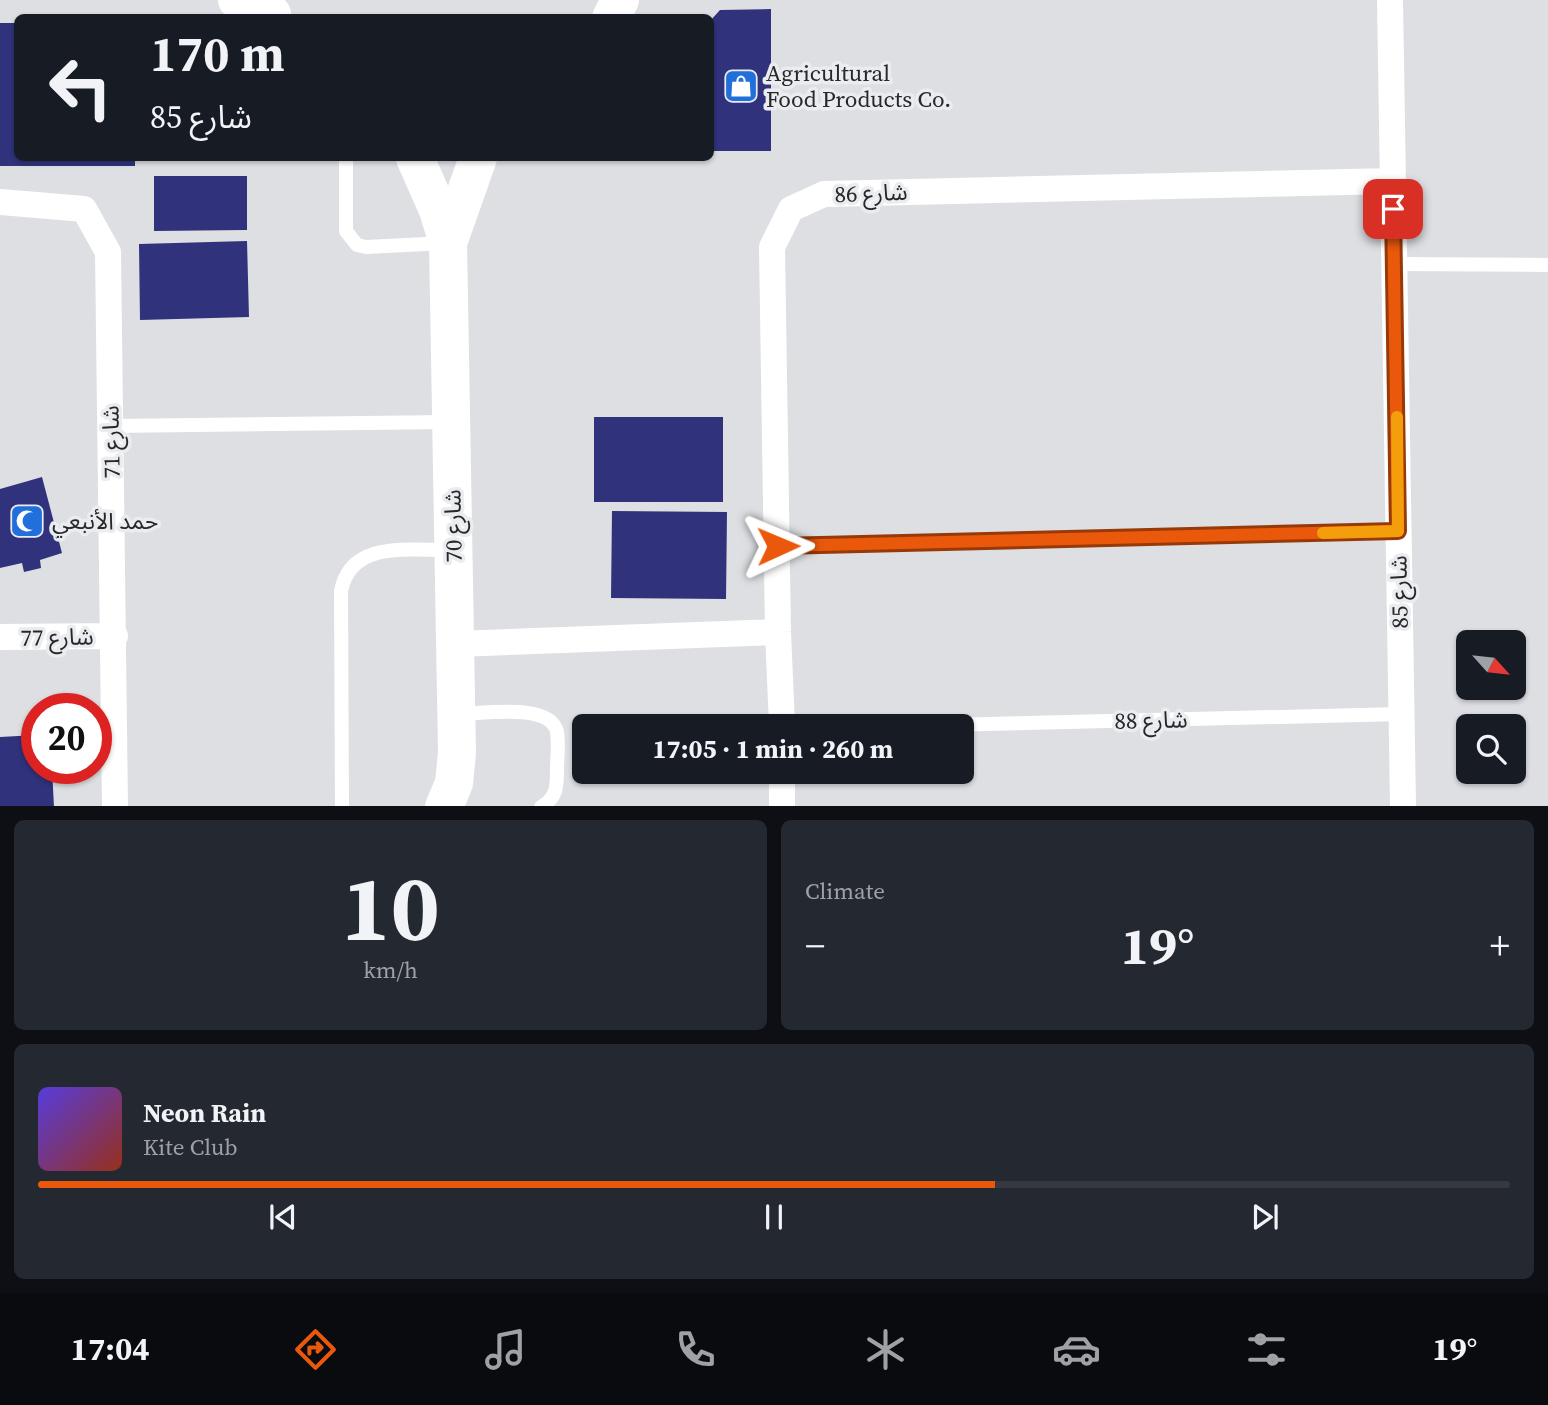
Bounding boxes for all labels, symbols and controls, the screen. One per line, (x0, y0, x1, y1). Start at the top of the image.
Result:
text: 170 m (150, 20, 285, 87)
icon: left (35, 42, 126, 133)
place label: Agricultural Food Products Co. (766, 57, 951, 115)
shop icon: Agricultural Food Products Co. (722, 67, 760, 105)
text: شارع 85 (150, 95, 252, 139)
street label: شارع 86 (834, 176, 908, 211)
pin (1363, 179, 1423, 239)
icon: arrive (1374, 190, 1412, 228)
street label: شارع 71 (94, 405, 129, 479)
street label: شارع 70 (436, 489, 471, 563)
mosque icon: حمد الأنبعي (8, 502, 46, 540)
place label: حمد الأنبعي (52, 505, 158, 538)
position arrow (741, 509, 815, 583)
street label: شارع 85 (1382, 555, 1417, 629)
street label: شارع 77 (20, 620, 94, 655)
north arrow (1456, 630, 1526, 700)
map controls (1456, 630, 1526, 784)
speed limit sign: 20 (21, 693, 112, 784)
street label: شارع 88 (1114, 703, 1188, 738)
button: search (1456, 714, 1526, 784)
text: 17:05 · 1 min · 260 m (653, 731, 893, 767)
text: 10 (341, 846, 440, 970)
text: Climate (805, 875, 885, 907)
text: 19° (1121, 910, 1194, 981)
text: − (805, 920, 825, 972)
text: + (1490, 920, 1510, 972)
text: km/h (363, 954, 418, 986)
text: Neon Rain (143, 1095, 266, 1131)
text: Kite Club (143, 1131, 238, 1163)
icon: previous (264, 1198, 302, 1236)
icon: pause (755, 1198, 793, 1236)
icon: next (1246, 1198, 1284, 1236)
icon: directions (291, 1325, 340, 1374)
icon: music (481, 1325, 530, 1374)
icon: phone (671, 1325, 720, 1374)
icon: climate (861, 1325, 910, 1374)
icon: car (1052, 1325, 1101, 1374)
icon: filters (1242, 1325, 1291, 1374)
text: 17:04 (71, 1327, 150, 1371)
text: 19° (1432, 1327, 1477, 1371)

